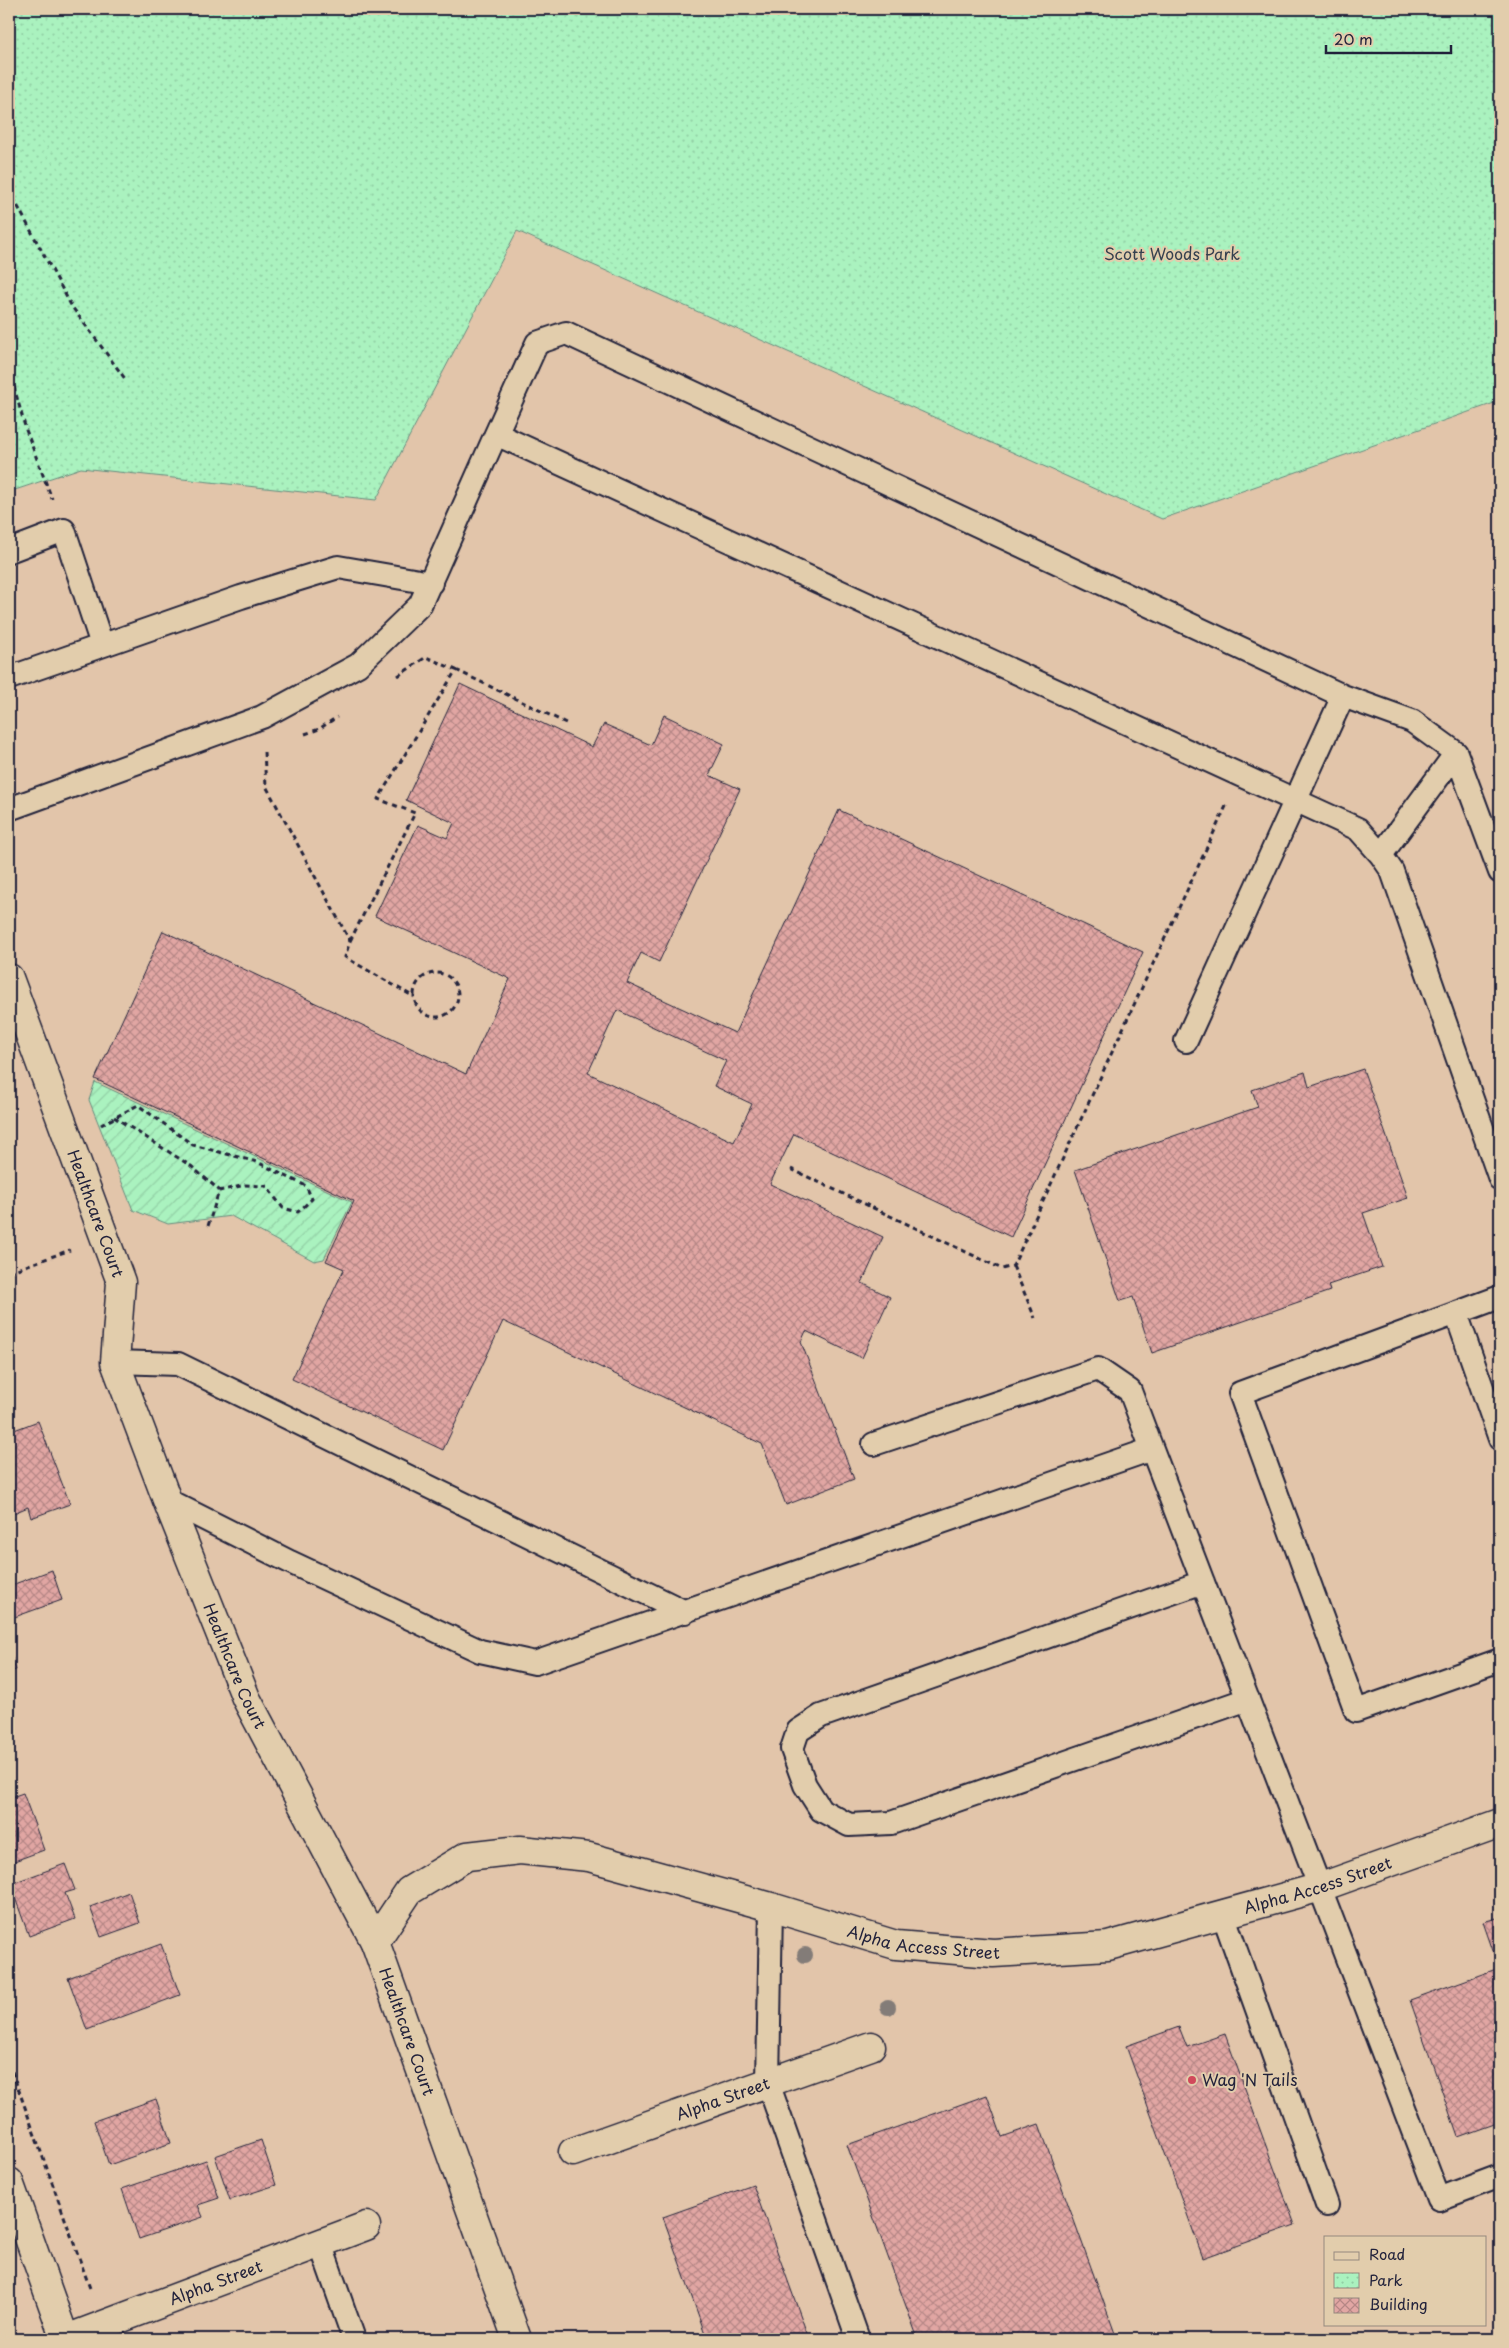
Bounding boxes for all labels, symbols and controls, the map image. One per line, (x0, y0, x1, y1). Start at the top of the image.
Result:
scale bar (1326, 22, 1452, 54)
text: 20 m (1334, 27, 1373, 50)
park label: Scott Woods Park (1104, 241, 1240, 265)
street label: Healthcare Court (62, 1146, 131, 1281)
street label: Healthcare Court (198, 1599, 273, 1733)
street label: Alpha Access Street (1241, 1850, 1395, 1919)
street label: Alpha Access Street (845, 1918, 1001, 1964)
street label: Healthcare Court (374, 1964, 442, 2099)
place label: Wag 'N Tails (1202, 2067, 1297, 2091)
street label: Alpha Street (672, 2070, 773, 2125)
marker: Wag 'N Tails (1186, 2074, 1198, 2086)
legend (1324, 2236, 1486, 2326)
text: Road (1369, 2242, 1405, 2265)
street label: Alpha Street (165, 2253, 266, 2310)
text: Park (1369, 2268, 1403, 2291)
text: Building (1369, 2292, 1428, 2315)

